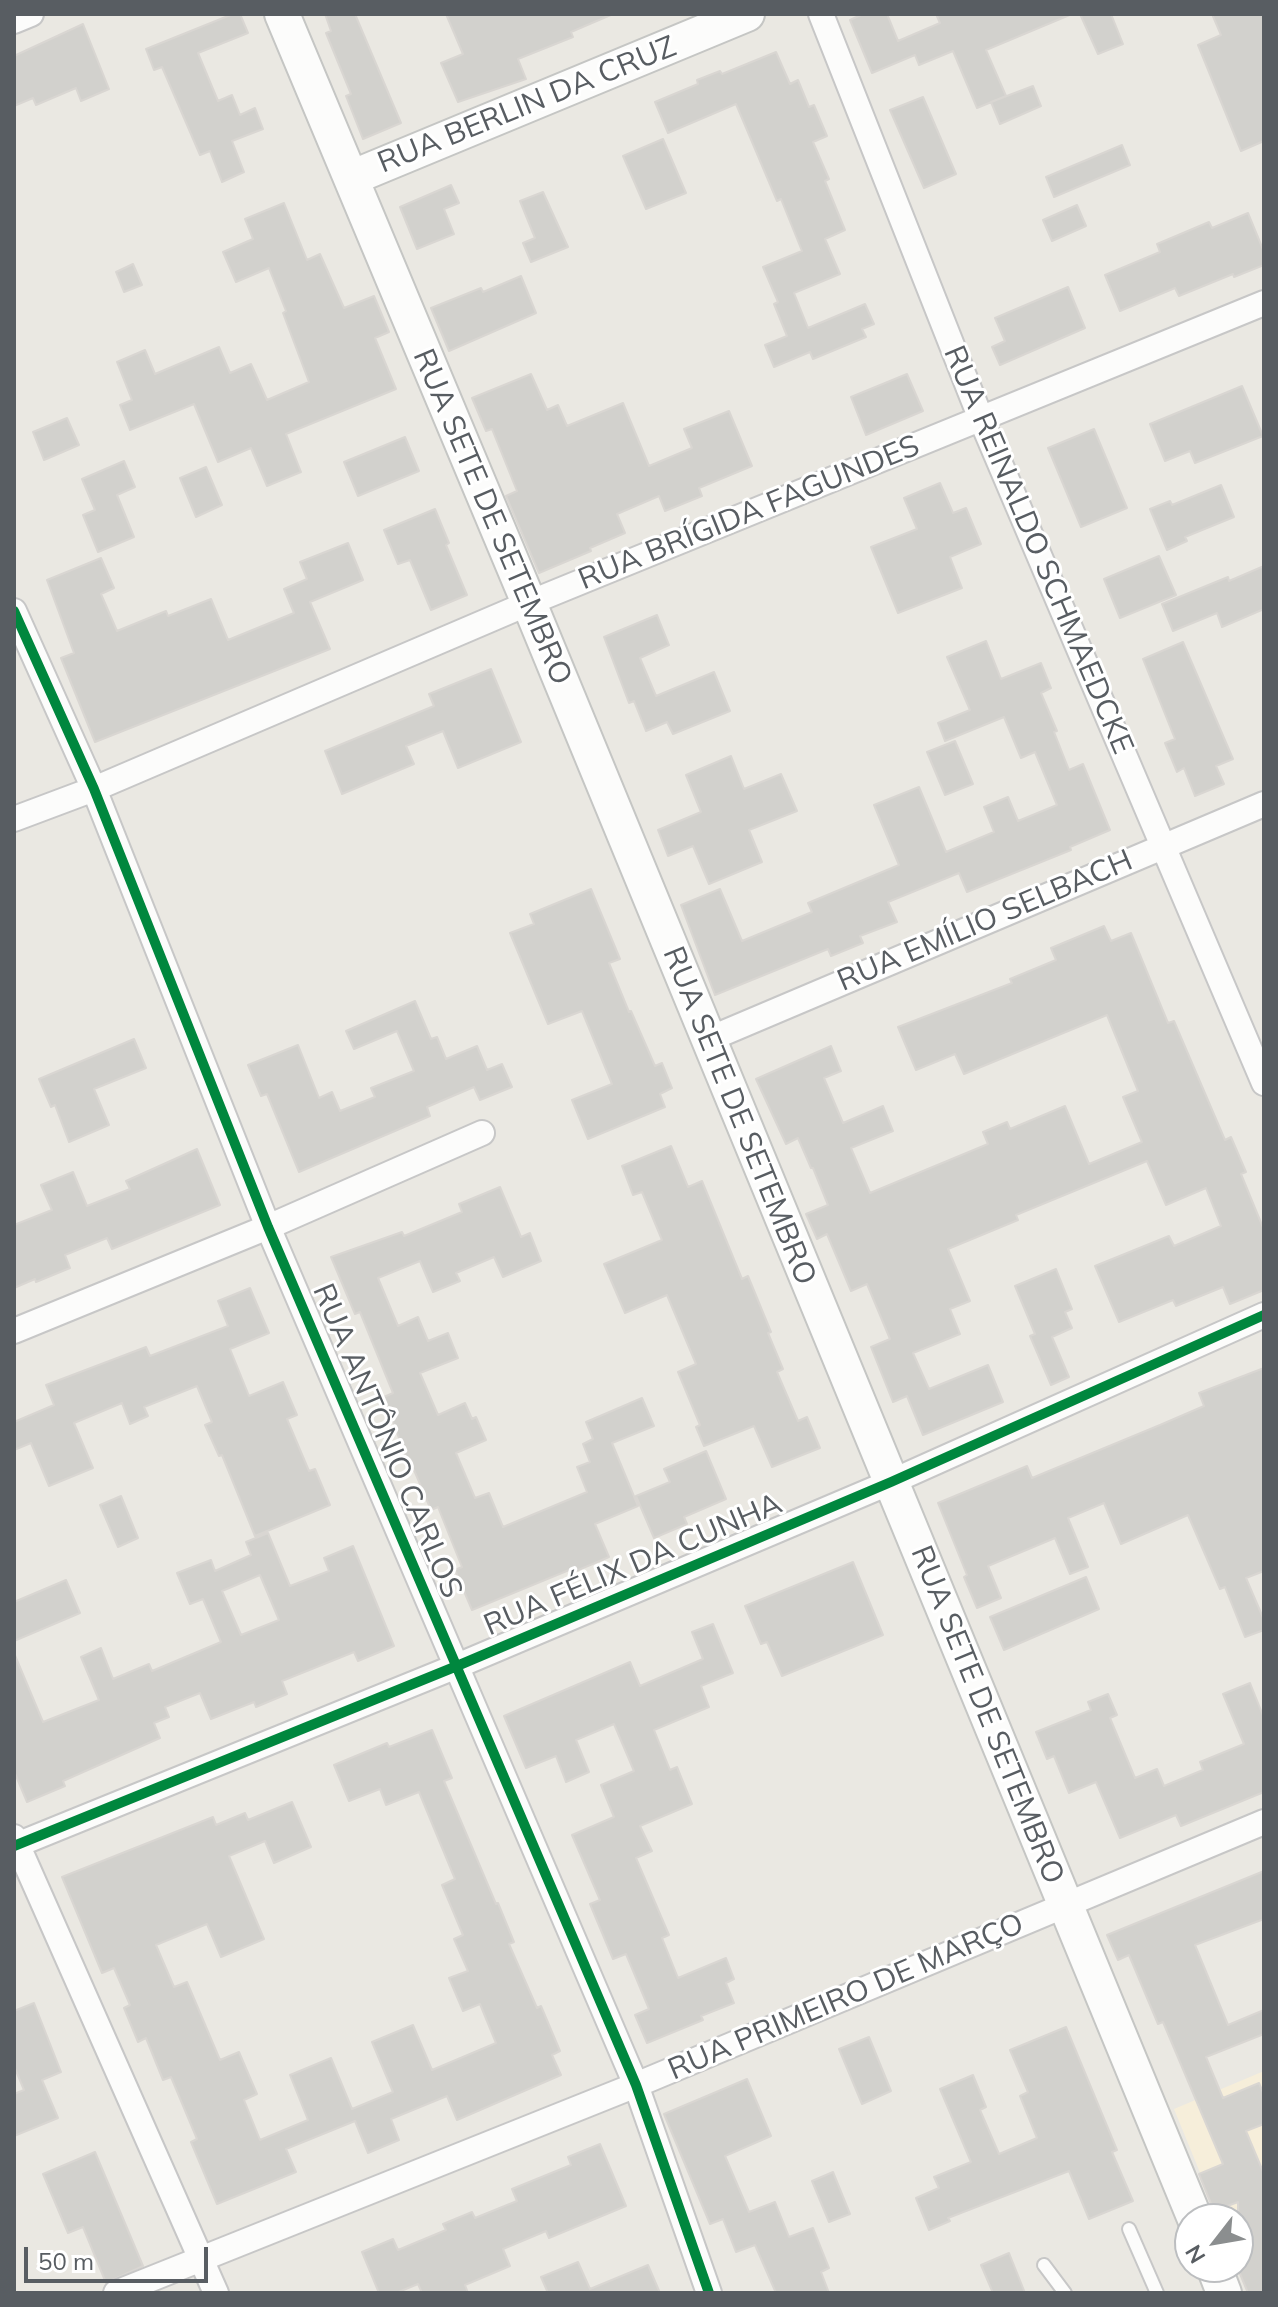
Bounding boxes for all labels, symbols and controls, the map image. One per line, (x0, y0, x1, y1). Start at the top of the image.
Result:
street label: RUA BERLIN DA CRUZ (373, 29, 681, 181)
street label: RUA REINALDO SCHMAEDCKE (935, 340, 1141, 760)
street label: RUA SETE DE SETEMBRO (405, 344, 579, 690)
street label: RUA BRÍGIDA FAGUNDES (573, 428, 925, 598)
street label: RUA EMÍLIO SELBACH (832, 843, 1138, 999)
street label: RUA SETE DE SETEMBRO (655, 942, 823, 1290)
street label: RUA ANTÔNIO CARLOS (304, 1278, 470, 1604)
street label: RUA FÉLIX DA CUNHA (479, 1486, 787, 1644)
street label: RUA SETE DE SETEMBRO (903, 1541, 1071, 1889)
street label: RUA PRIMEIRO DE MARÇO (663, 1906, 1029, 2088)
north arrow (1174, 2203, 1254, 2283)
scale bar (28, 2231, 212, 2281)
text: N (1179, 2240, 1211, 2269)
text: 50 m (38, 2246, 94, 2276)

